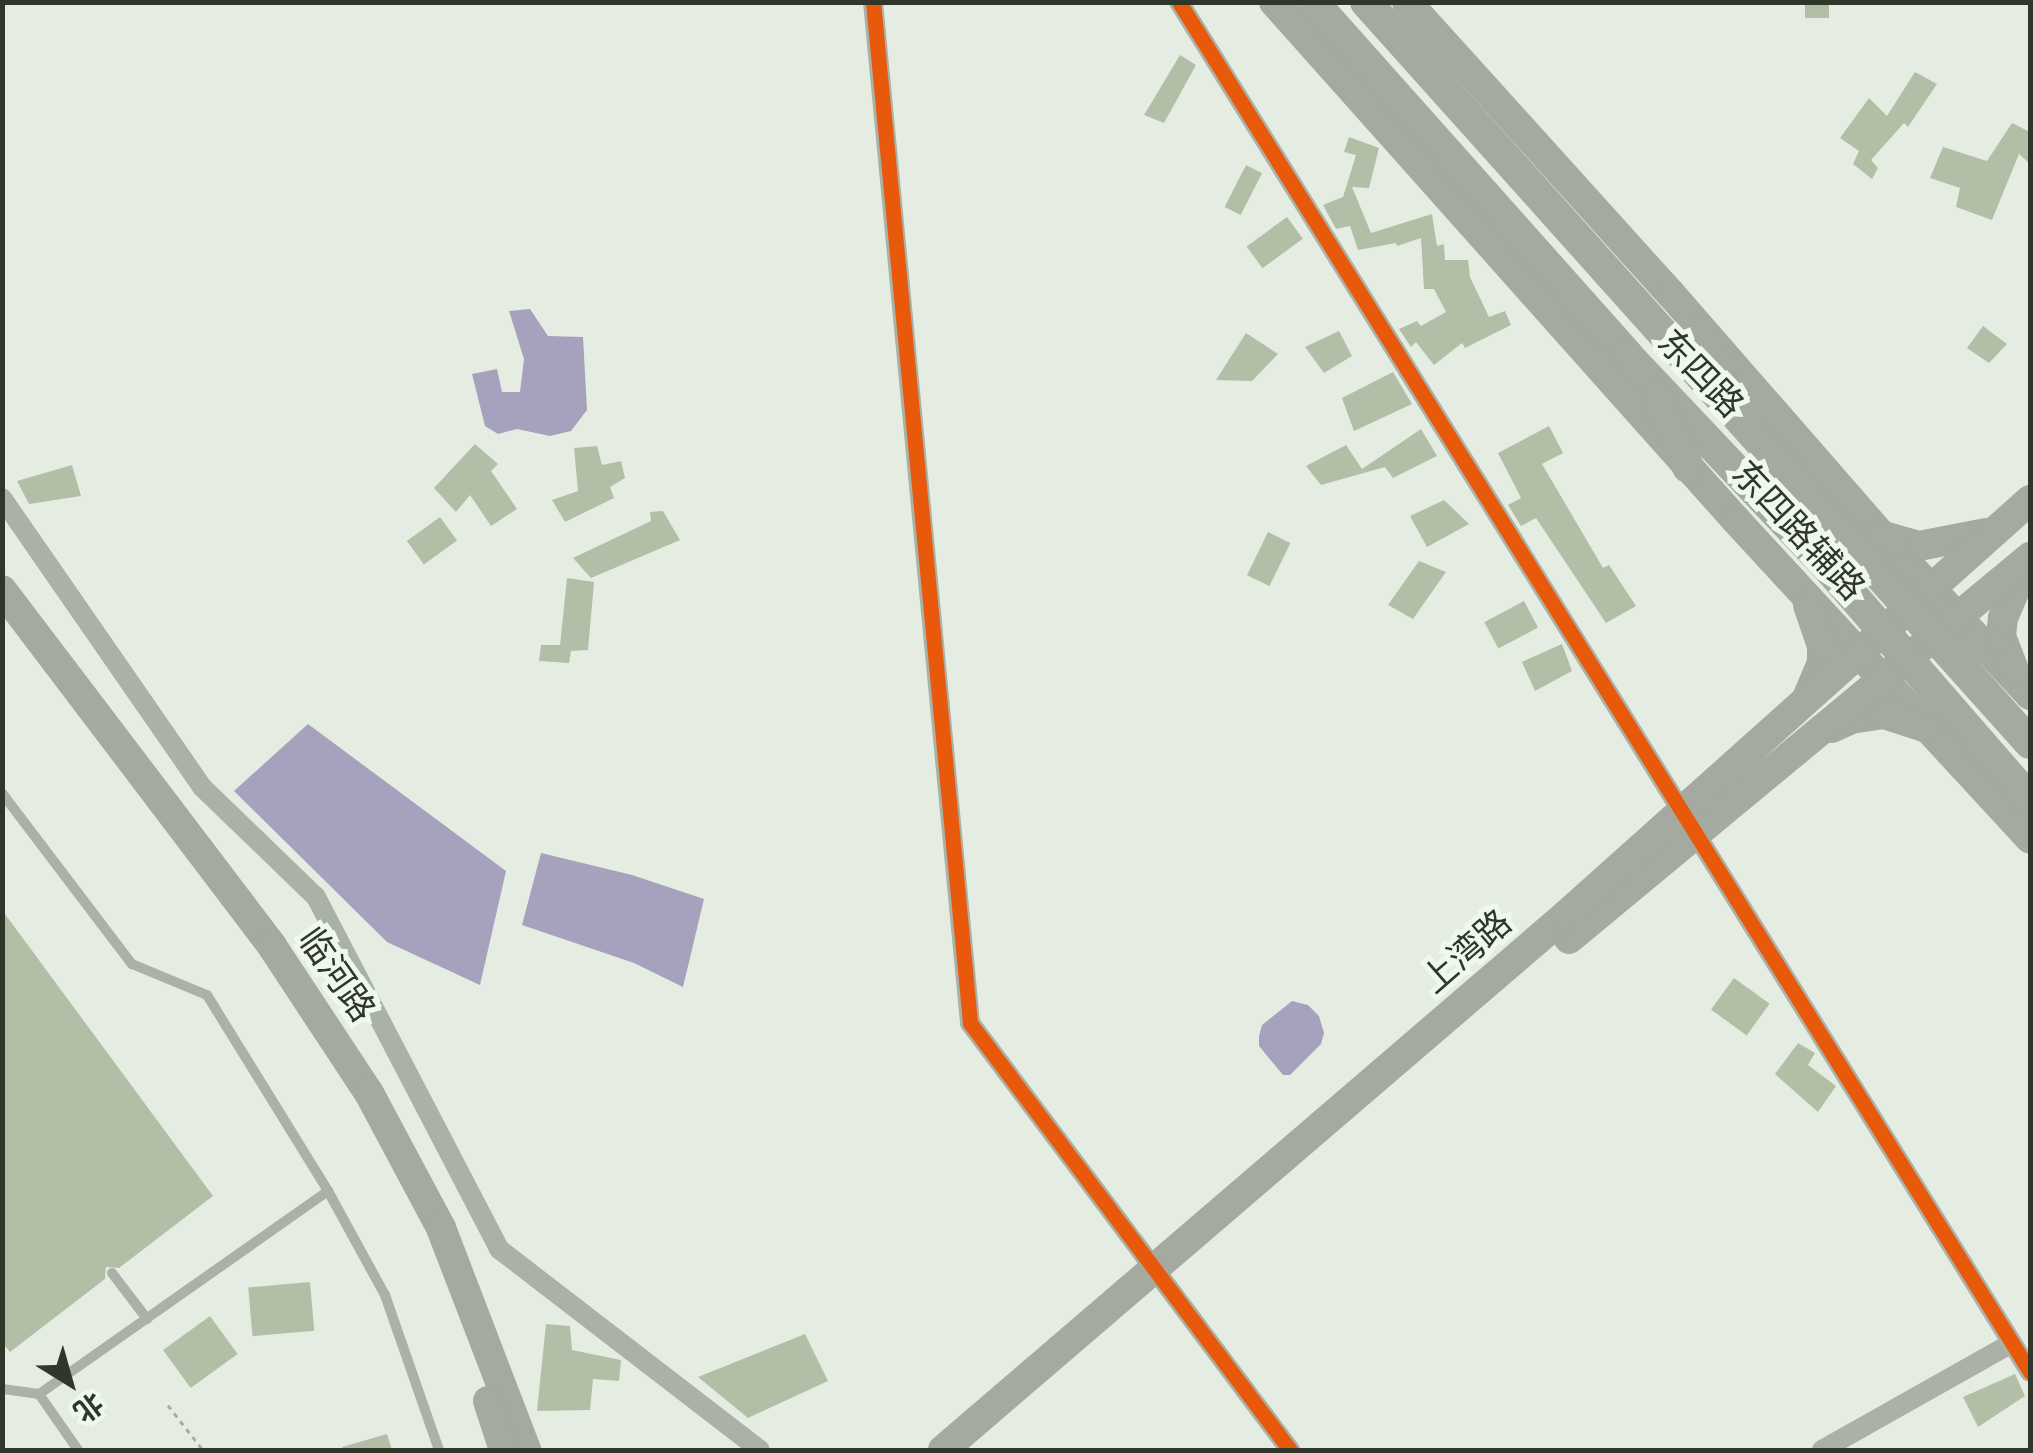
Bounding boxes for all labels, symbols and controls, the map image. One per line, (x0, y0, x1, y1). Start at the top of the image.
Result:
street label: 东四路 (1648, 322, 1752, 426)
street label: 东四路辅路 (1723, 453, 1873, 609)
street label: 上湾路 (1414, 902, 1520, 1002)
street label: 临河路 (289, 920, 383, 1030)
north arrow (20, 1333, 120, 1433)
text: 北 (67, 1385, 109, 1429)

